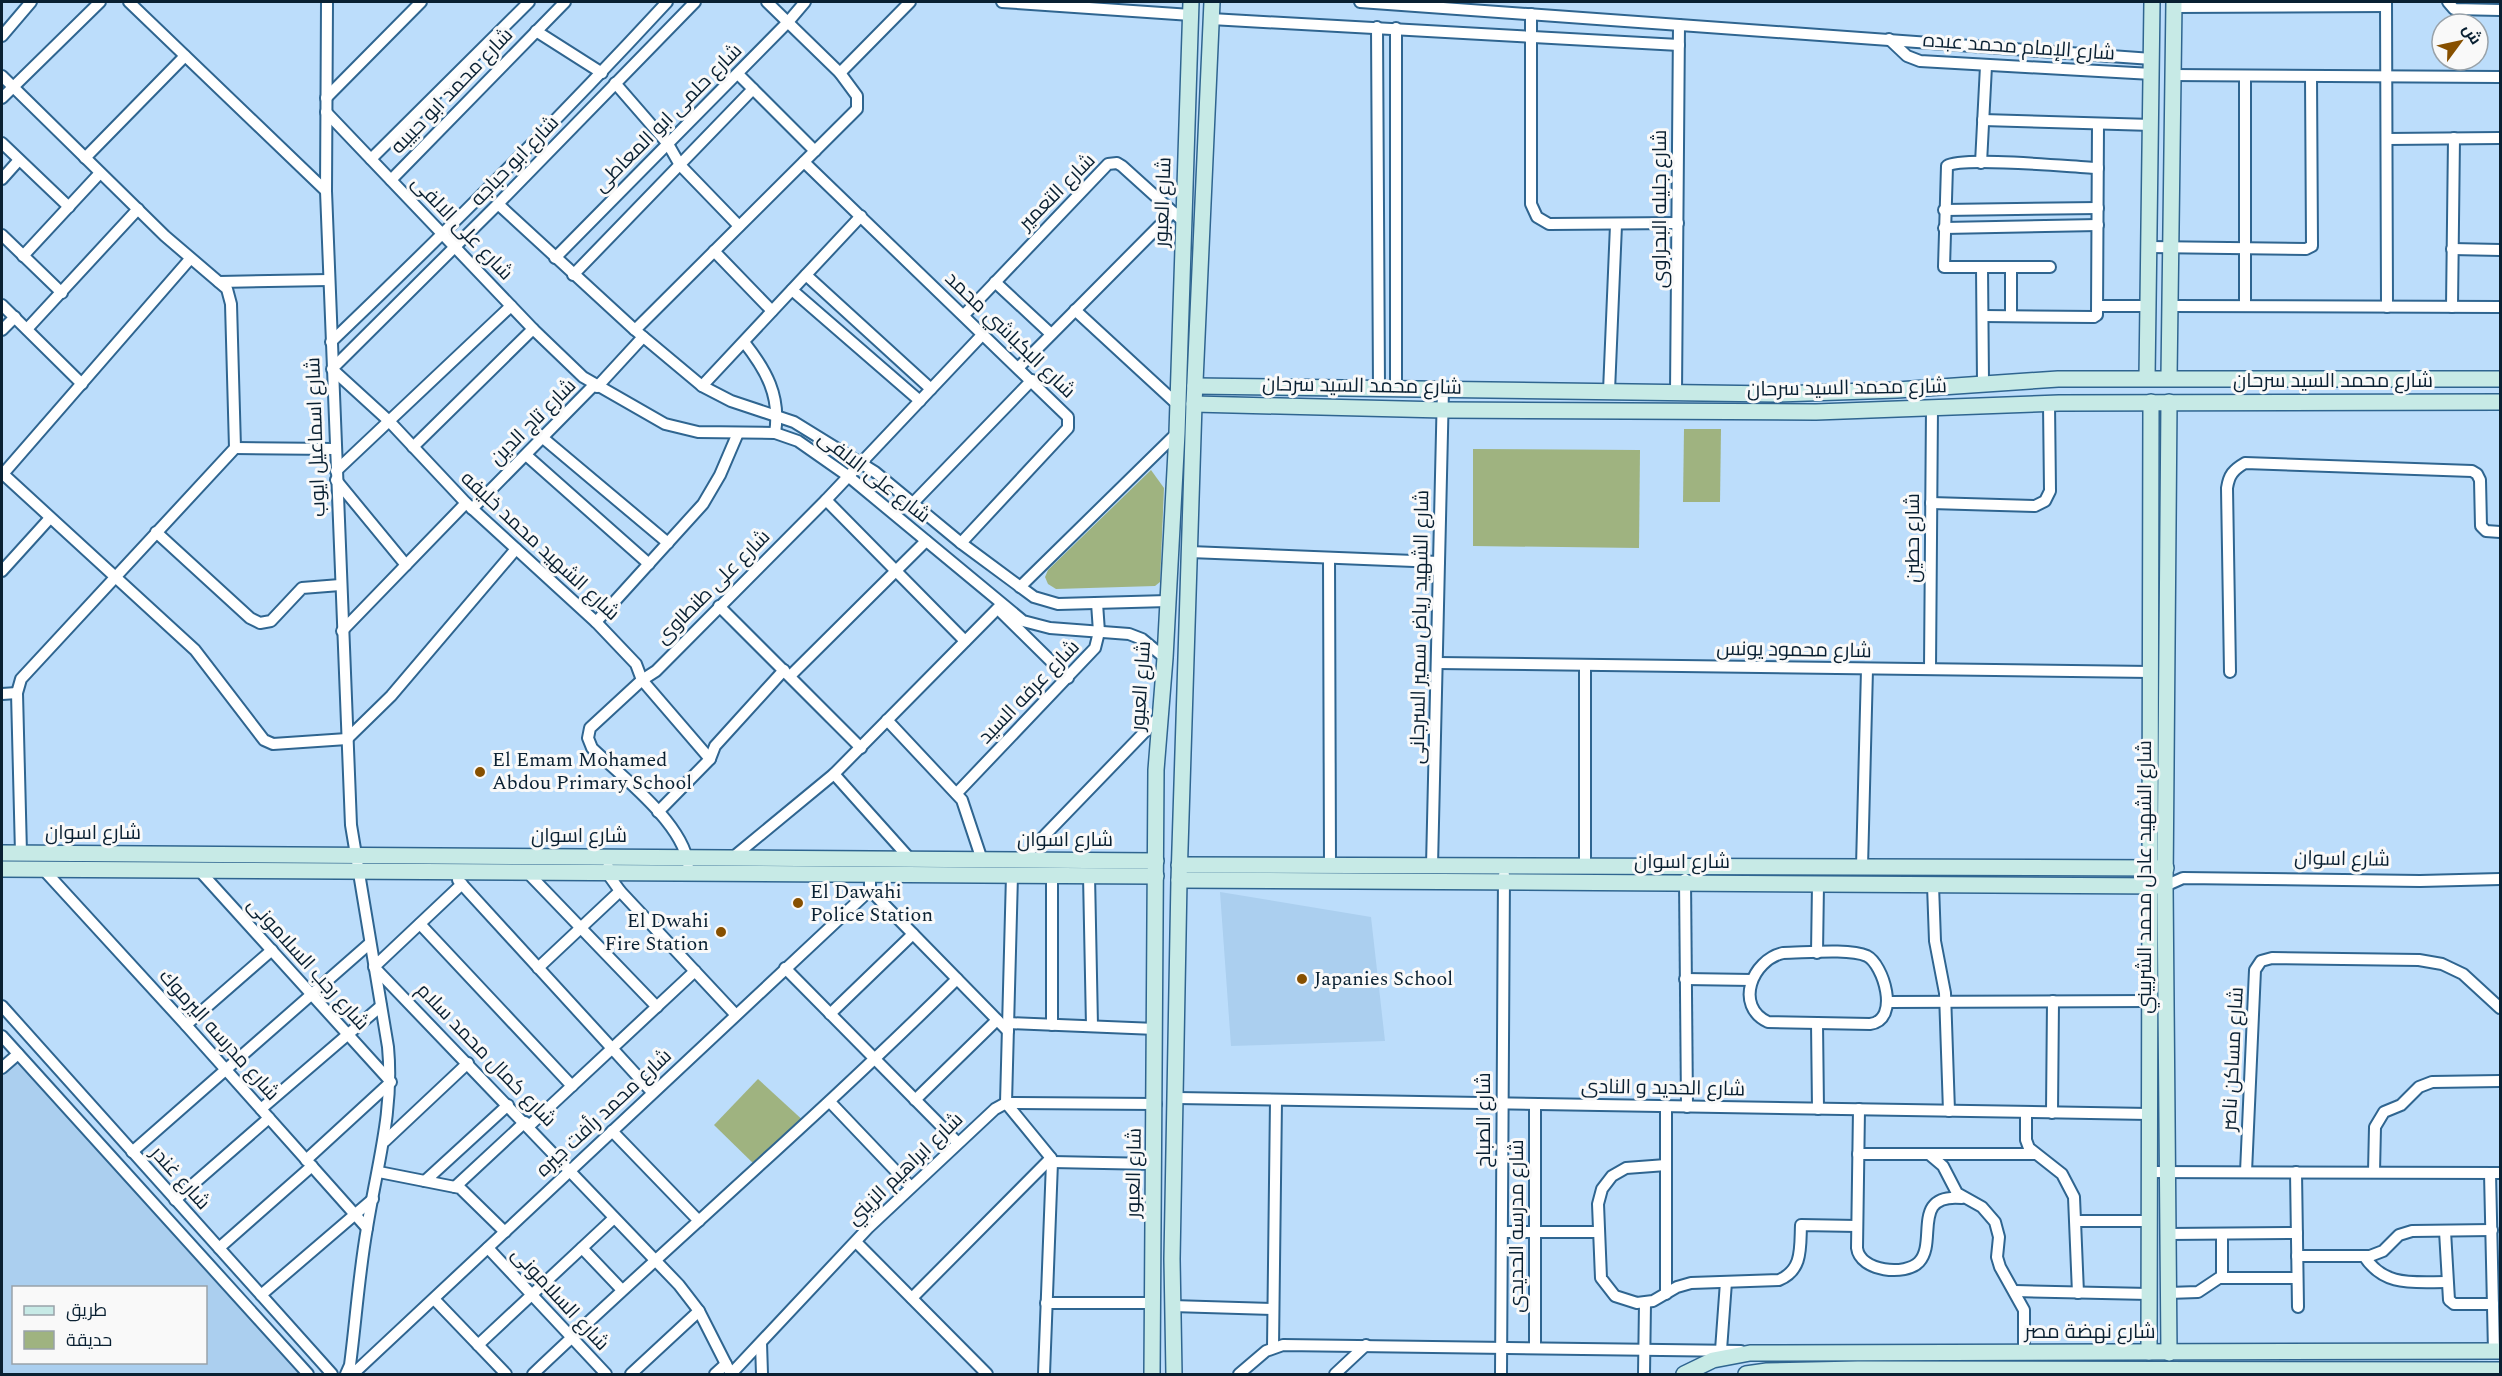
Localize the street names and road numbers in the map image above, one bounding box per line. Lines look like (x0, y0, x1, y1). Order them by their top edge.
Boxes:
street label: شارع محمد ابو حبيبه (384, 21, 520, 161)
street label: شارع الإمام محمد عبده (1922, 25, 2116, 69)
street label: شارع حلمى ابو المعاطى (587, 37, 749, 199)
street label: شارع ابو حباجه (464, 109, 566, 213)
street label: شارع جليله البحراوى (1645, 130, 1675, 288)
street label: شارع التعمير (1011, 147, 1102, 238)
street label: شارع العبور (1146, 156, 1180, 249)
street label: شارع على الالفى (404, 169, 520, 287)
street label: شارع البكباشي محمد (938, 265, 1082, 405)
street label: شارع اسماعيل ايوب (298, 357, 334, 517)
street label: شارع محمد السيد سرحان (2233, 366, 2433, 396)
street label: شارع محمد السيد سرحان (1262, 369, 1462, 403)
street label: شارع محمد السيد سرحان (1747, 371, 1947, 405)
street label: شارع تاج الدين (483, 372, 583, 472)
street label: شارع على الالفى (811, 423, 937, 531)
street label: شارع الشهيد محمد خليفه (454, 464, 626, 628)
street label: شارع الشهيد رياض سمير السرجانى (1403, 490, 1437, 764)
street label: شارع حطين (1898, 493, 1928, 583)
street label: شارع على طنطاوى (649, 523, 777, 651)
street label: شارع عرفه السيد (971, 633, 1087, 751)
street label: شارع محمود يونس (1716, 634, 1872, 666)
street label: شارع العبور (1123, 640, 1159, 733)
street label: شارع الشهيد عادل محمد الشربيني (2130, 740, 2160, 1014)
street label: شارع اسوان (45, 818, 141, 848)
street label: شارع اسوان (531, 821, 627, 851)
street label: شارع اسوان (1017, 825, 1113, 855)
street label: شارع اسوان (2294, 843, 2390, 875)
street label: شارع اسوان (1634, 847, 1730, 877)
street label: شارع رجب السلامونى (240, 891, 376, 1037)
street label: شارع مدرسه اليرموك (151, 962, 287, 1108)
street label: شارع كمال محمد سلام (409, 976, 563, 1134)
street label: شارع مساكن ناصر (2214, 986, 2252, 1133)
street label: شارع محمد رأفت جيره (529, 1042, 679, 1184)
street label: شارع الصباح (1469, 1072, 1499, 1168)
street label: شارع الحديد و النادى (1580, 1072, 1746, 1104)
street label: شارع ابراهيم الزيني (840, 1105, 970, 1233)
street label: شارع العبور (1118, 1128, 1150, 1219)
street label: شارع غندر (142, 1138, 217, 1217)
street label: شارع مدرسه الحديدى (1502, 1139, 1532, 1313)
street label: شارع السلامونى (504, 1240, 616, 1358)
street label: شارع نهضة مصر (2023, 1317, 2156, 1347)

